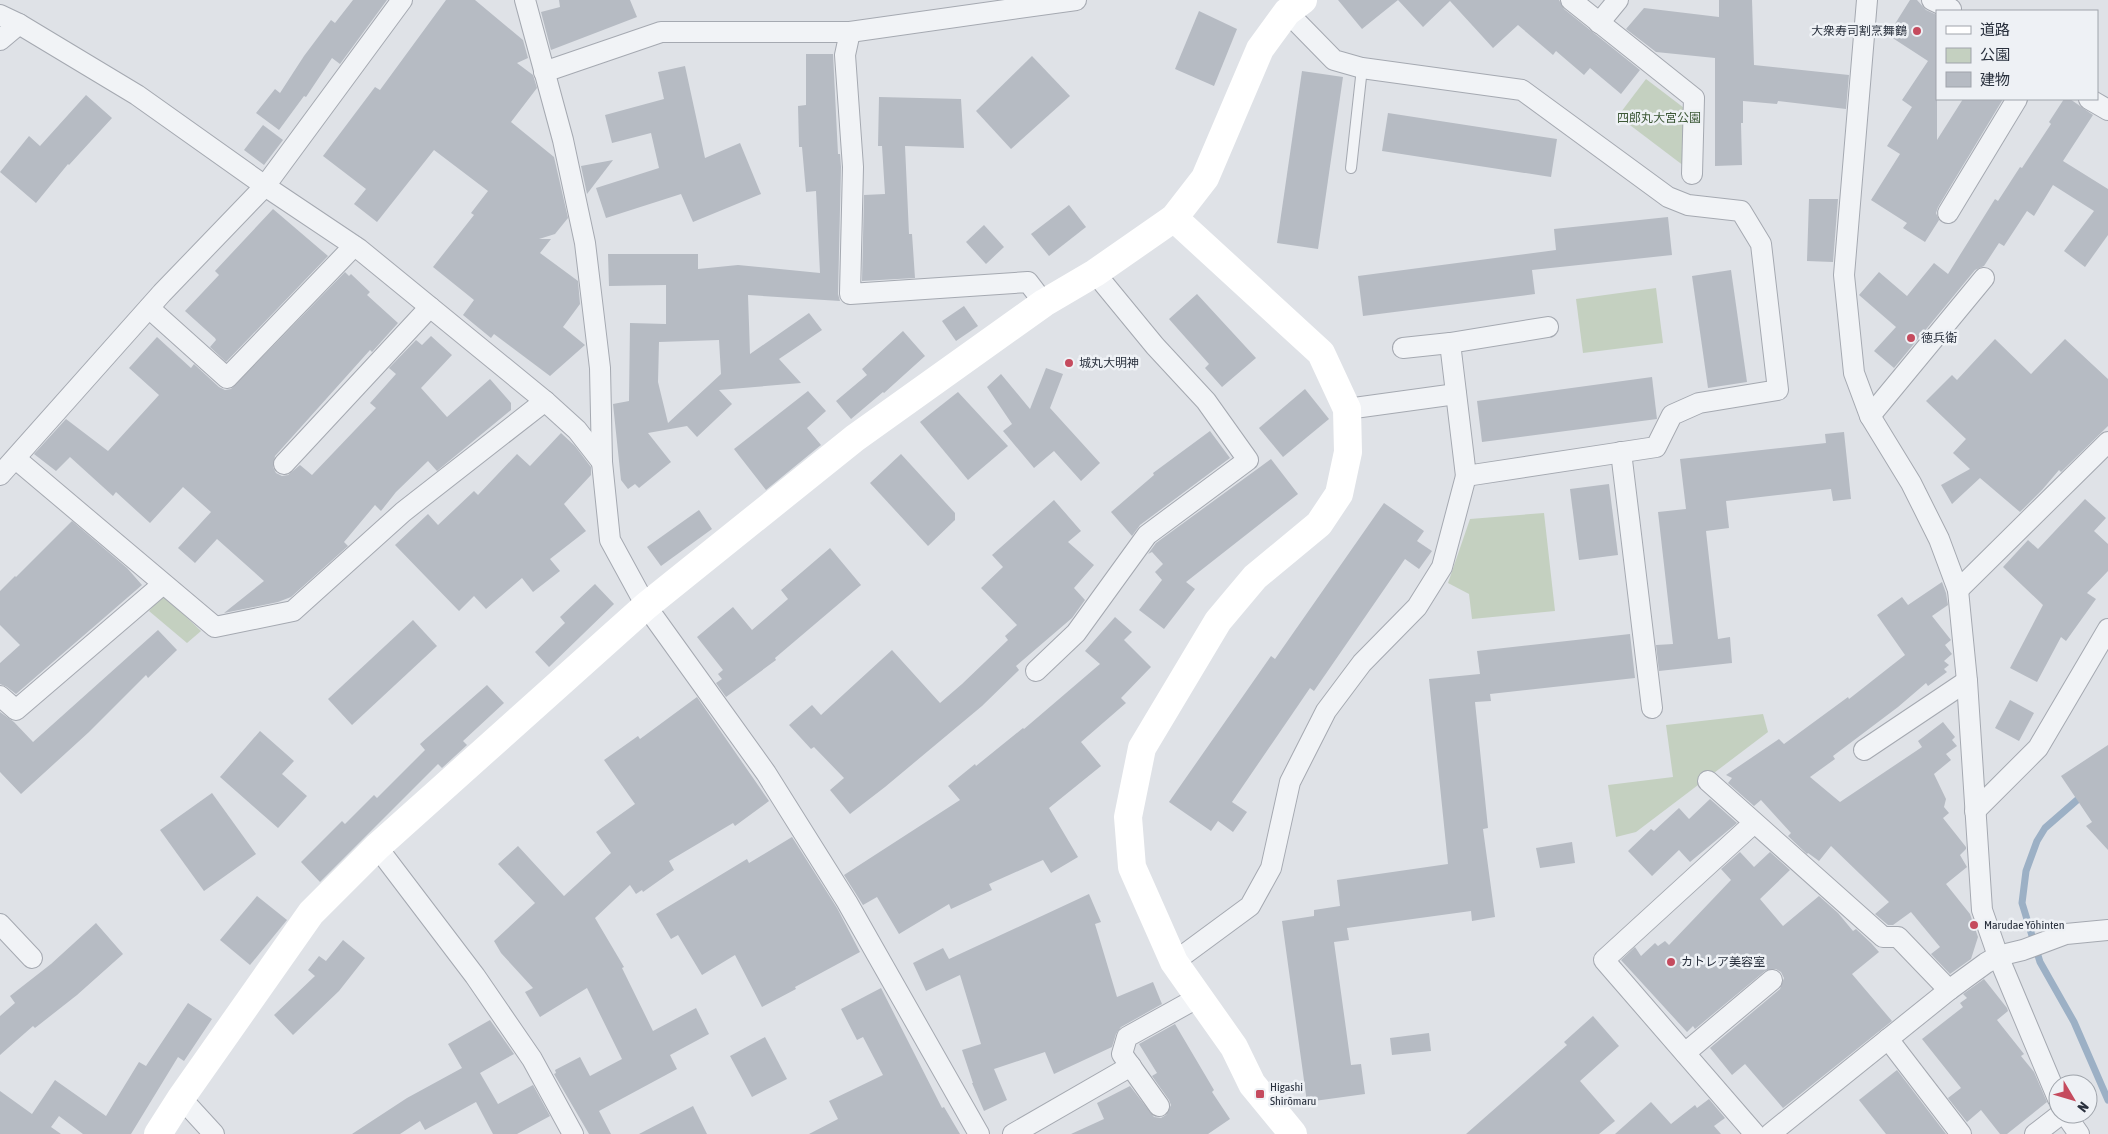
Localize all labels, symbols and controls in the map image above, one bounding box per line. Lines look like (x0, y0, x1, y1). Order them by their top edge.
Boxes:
legend (1936, 10, 2098, 100)
text: 道路 (1980, 21, 2010, 38)
place label: 大衆寿司割烹舞鶴 (1811, 24, 1907, 38)
marker: 大衆寿司割烹舞鶴 (1911, 25, 1923, 37)
text: 公園 (1980, 46, 2010, 63)
text: 建物 (1980, 71, 2010, 88)
park label: 四郎丸大宮公園 (1617, 111, 1701, 125)
place label: 徳兵衛 (1921, 331, 1957, 345)
marker: 徳兵衛 (1905, 332, 1917, 344)
place label: 城丸大明神 (1079, 356, 1139, 370)
marker: 城丸大明神 (1063, 357, 1075, 369)
place label: Marudae Yōhinten (1984, 918, 2065, 932)
marker: Marudae Yōhinten (1968, 919, 1980, 931)
place label: カトレア美容室 (1681, 955, 1765, 969)
marker: カトレア美容室 (1665, 956, 1677, 968)
north arrow (2048, 1074, 2098, 1124)
place label: Higashi Shirōmaru (1270, 1080, 1317, 1108)
marker: Higashi Shirōmaru (1254, 1088, 1266, 1100)
text: N (2074, 1099, 2092, 1115)

